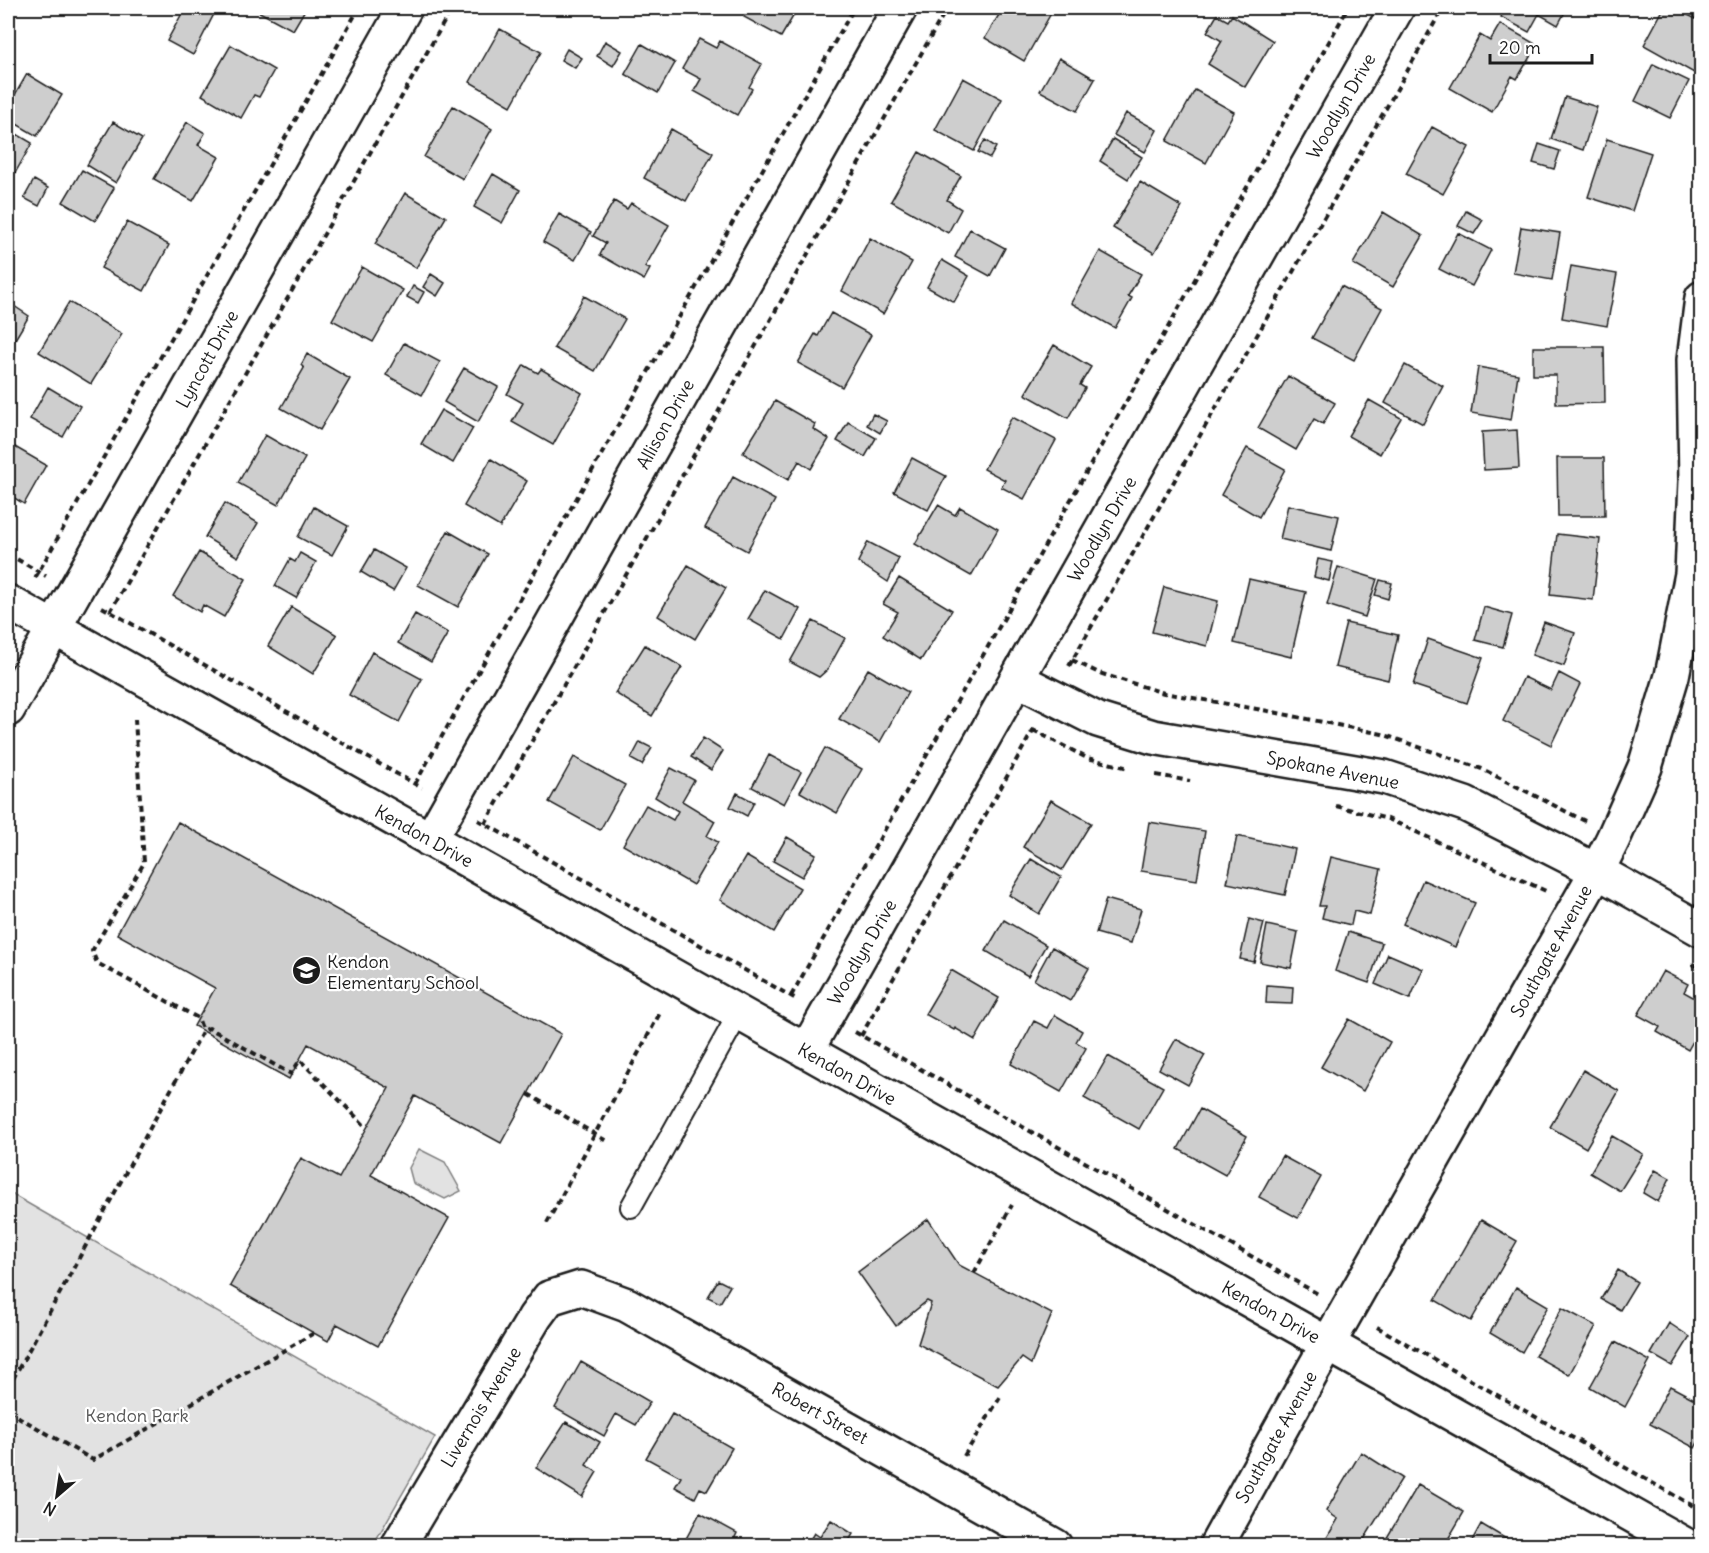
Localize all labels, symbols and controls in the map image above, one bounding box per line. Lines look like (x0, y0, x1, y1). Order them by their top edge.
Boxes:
scale bar (1490, 27, 1592, 65)
text: 20 m (1499, 36, 1541, 59)
street label: Woodlyn Drive (1302, 49, 1380, 163)
street label: Lyncott Drive (171, 306, 243, 412)
street label: Allison Drive (631, 375, 699, 473)
street label: Woodlyn Drive (1063, 472, 1141, 586)
street label: Spokane Avenue (1265, 746, 1401, 794)
street label: Kendon Drive (371, 800, 477, 872)
street label: Southgate Avenue (1505, 881, 1597, 1021)
street label: Woodlyn Drive (823, 895, 901, 1009)
place label: Kendon Elementary School (327, 950, 479, 994)
school or university icon: Kendon Elementary School (290, 955, 322, 987)
street label: Kendon Drive (794, 1038, 900, 1110)
street label: Kendon Drive (1218, 1276, 1324, 1348)
street label: Livernois Avenue (436, 1342, 526, 1472)
street label: Southgate Avenue (1230, 1367, 1322, 1507)
street label: Robert Street (768, 1377, 872, 1449)
park label: Kendon Park (85, 1404, 189, 1427)
north arrow (27, 1466, 87, 1526)
text: N (40, 1498, 59, 1521)

